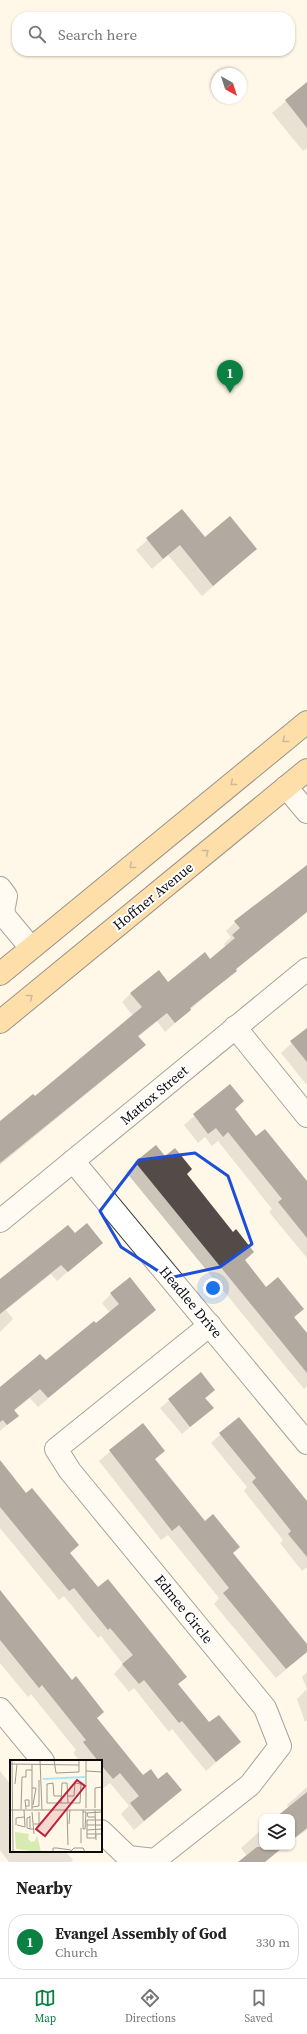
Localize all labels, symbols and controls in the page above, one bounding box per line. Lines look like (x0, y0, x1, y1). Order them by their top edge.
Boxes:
search box (12, 12, 295, 56)
icon: search (26, 23, 48, 45)
text: Search here (58, 24, 137, 45)
north arrow (211, 68, 247, 104)
pin: 1 (217, 360, 243, 393)
one-way arrow (282, 736, 290, 743)
one-way arrow (230, 779, 237, 786)
one-way arrow (202, 850, 209, 857)
street label: Hoffner Avenue (108, 857, 198, 935)
one-way arrow (130, 861, 137, 868)
one-way arrow (26, 995, 33, 1002)
street label: Mattox Street (116, 1060, 193, 1129)
street label: Headlee Drive (155, 1262, 227, 1342)
your location (203, 1278, 223, 1298)
street label: Edmee Circle (150, 1570, 218, 1648)
inset map (10, 1760, 102, 1852)
map controls (259, 1814, 295, 1850)
button: layers (259, 1814, 295, 1850)
text: Nearby (16, 1876, 72, 1900)
text: Evangel Assembly of God (55, 1923, 227, 1944)
text: 1 (26, 1934, 34, 1951)
text: 330 m (256, 1934, 290, 1951)
text: Church (55, 1944, 98, 1961)
tab: Map (34, 1987, 56, 2026)
tab: Directions (125, 1987, 176, 2026)
tab: Saved (244, 1987, 273, 2026)

